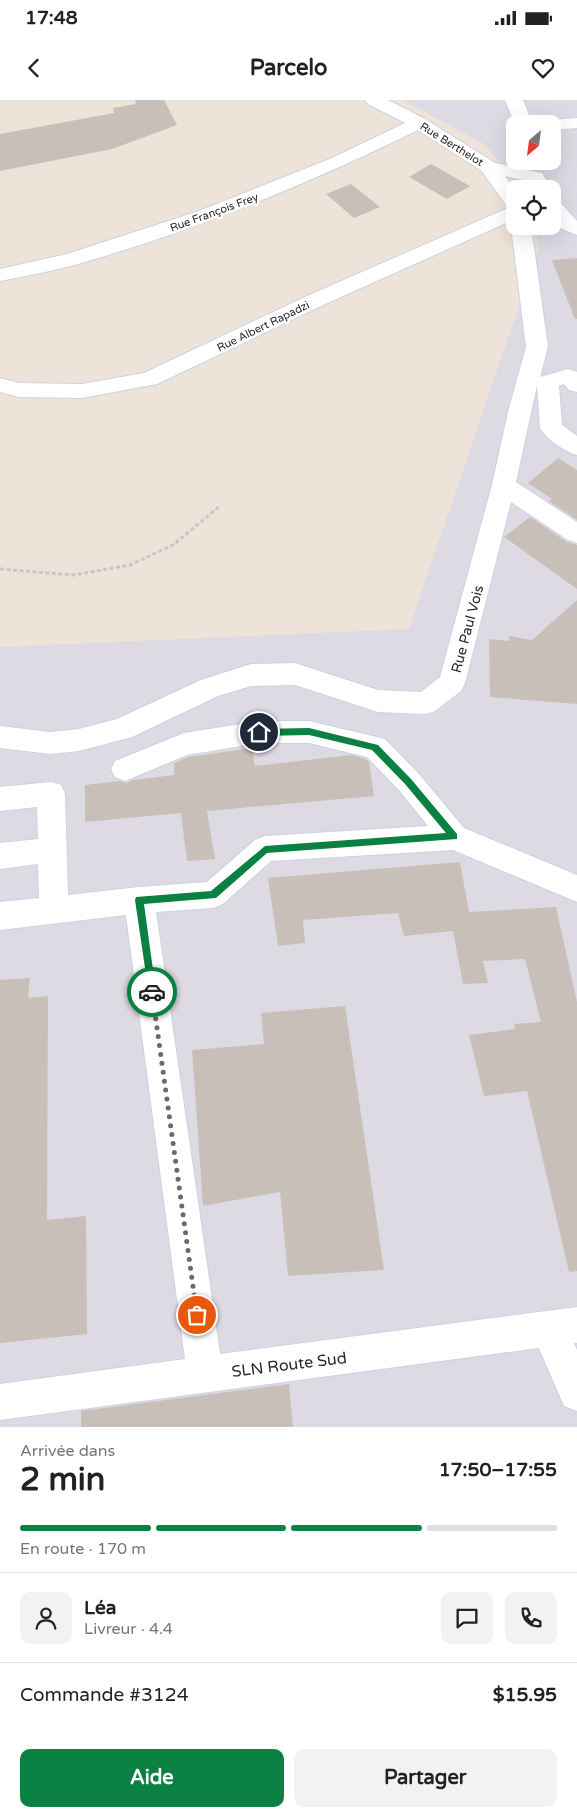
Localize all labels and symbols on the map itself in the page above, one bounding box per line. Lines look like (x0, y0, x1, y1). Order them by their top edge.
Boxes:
north arrow (506, 115, 561, 170)
street label: Rue Berthelot (418, 120, 486, 169)
street label: Rue François Frey (168, 190, 260, 234)
street label: Rue Albert Rapadzi (215, 298, 312, 354)
street label: Rue Paul Vois (448, 583, 487, 675)
pin (238, 711, 280, 753)
courier (127, 967, 177, 1017)
pin (176, 1294, 218, 1336)
street label: SLN Route Sud (230, 1348, 348, 1382)

